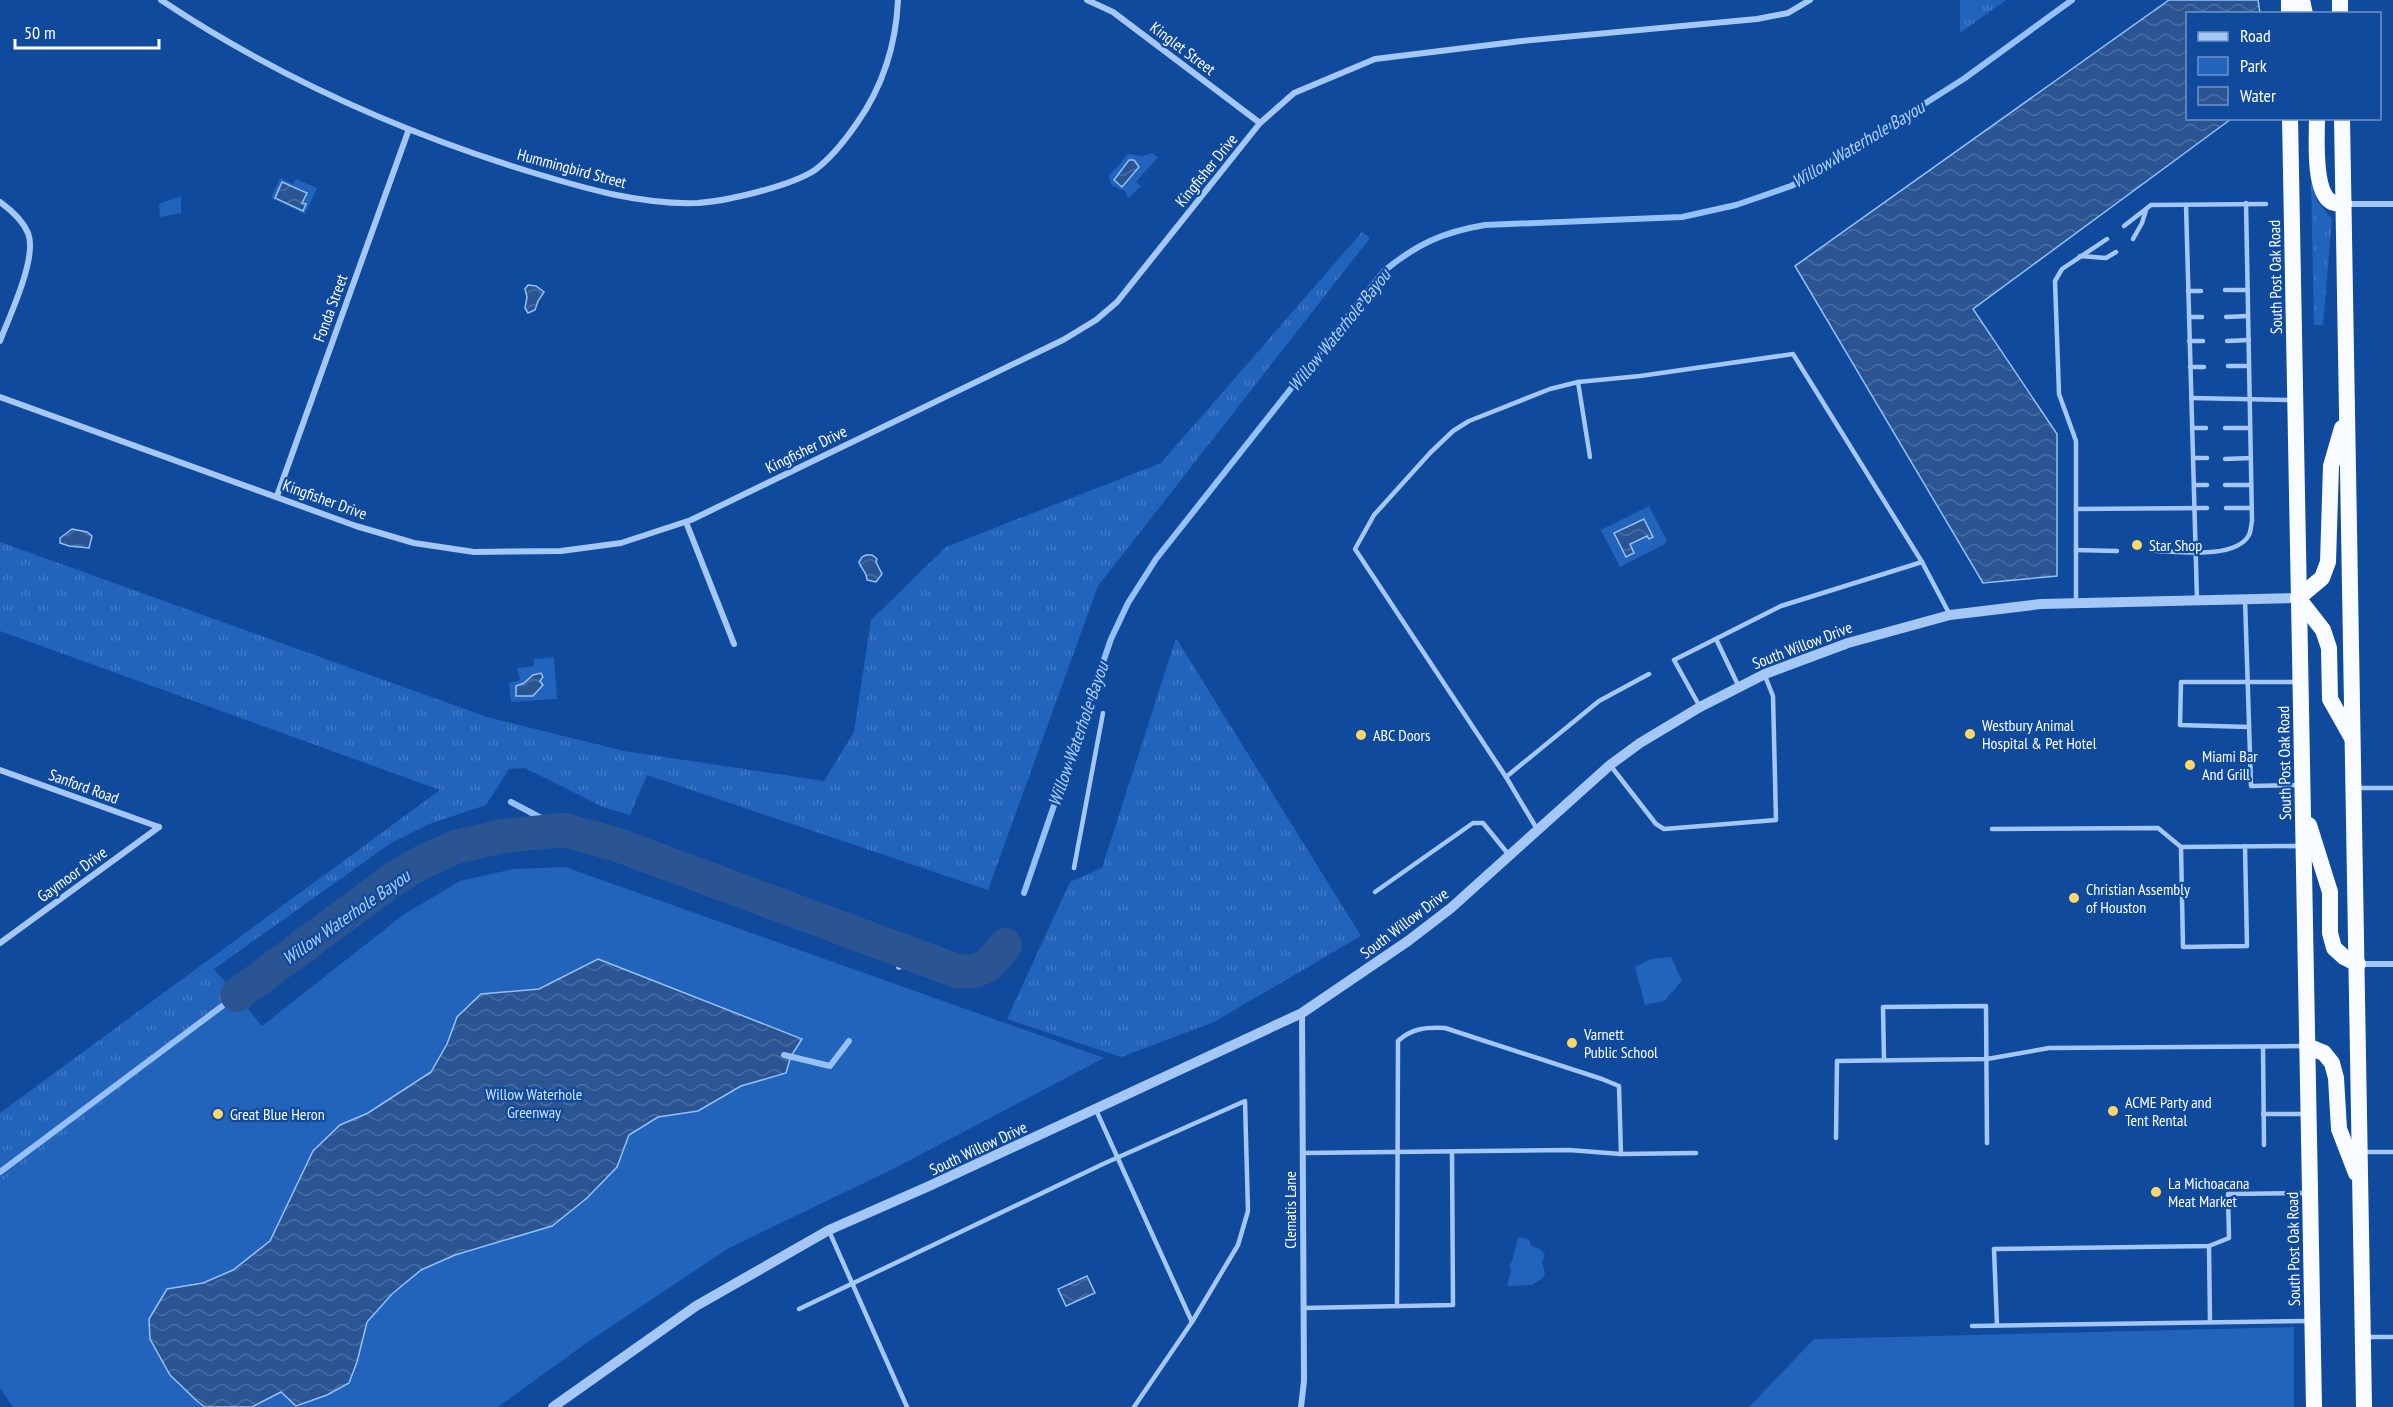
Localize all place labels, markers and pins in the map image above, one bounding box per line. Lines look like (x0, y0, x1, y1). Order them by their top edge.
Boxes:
place label: Star Shop (2149, 535, 2202, 555)
marker: Star Shop (2130, 538, 2144, 552)
place label: Westbury Animal Hospital & Pet Hotel (1982, 715, 2097, 753)
place label: ABC Doors (1373, 725, 1430, 745)
marker: Westbury Animal Hospital & Pet Hotel (1963, 727, 1977, 741)
marker: ABC Doors (1354, 728, 1368, 742)
place label: Miami Bar And Grill (2202, 746, 2258, 784)
marker: Miami Bar And Grill (2183, 758, 2197, 772)
place label: Christian Assembly of Houston (2086, 879, 2190, 917)
marker: Christian Assembly of Houston (2067, 891, 2081, 905)
place label: Varnett Public School (1583, 1024, 1658, 1062)
marker: Varnett Public School (1565, 1036, 1579, 1050)
place label: ACME Party and Tent Rental (2125, 1092, 2212, 1130)
place label: Great Blue Heron (230, 1104, 325, 1124)
marker: ACME Party and Tent Rental (2106, 1104, 2120, 1118)
marker: Great Blue Heron (211, 1107, 225, 1121)
place label: La Michoacana Meat Market (2168, 1173, 2249, 1211)
marker: La Michoacana Meat Market (2149, 1185, 2163, 1199)

